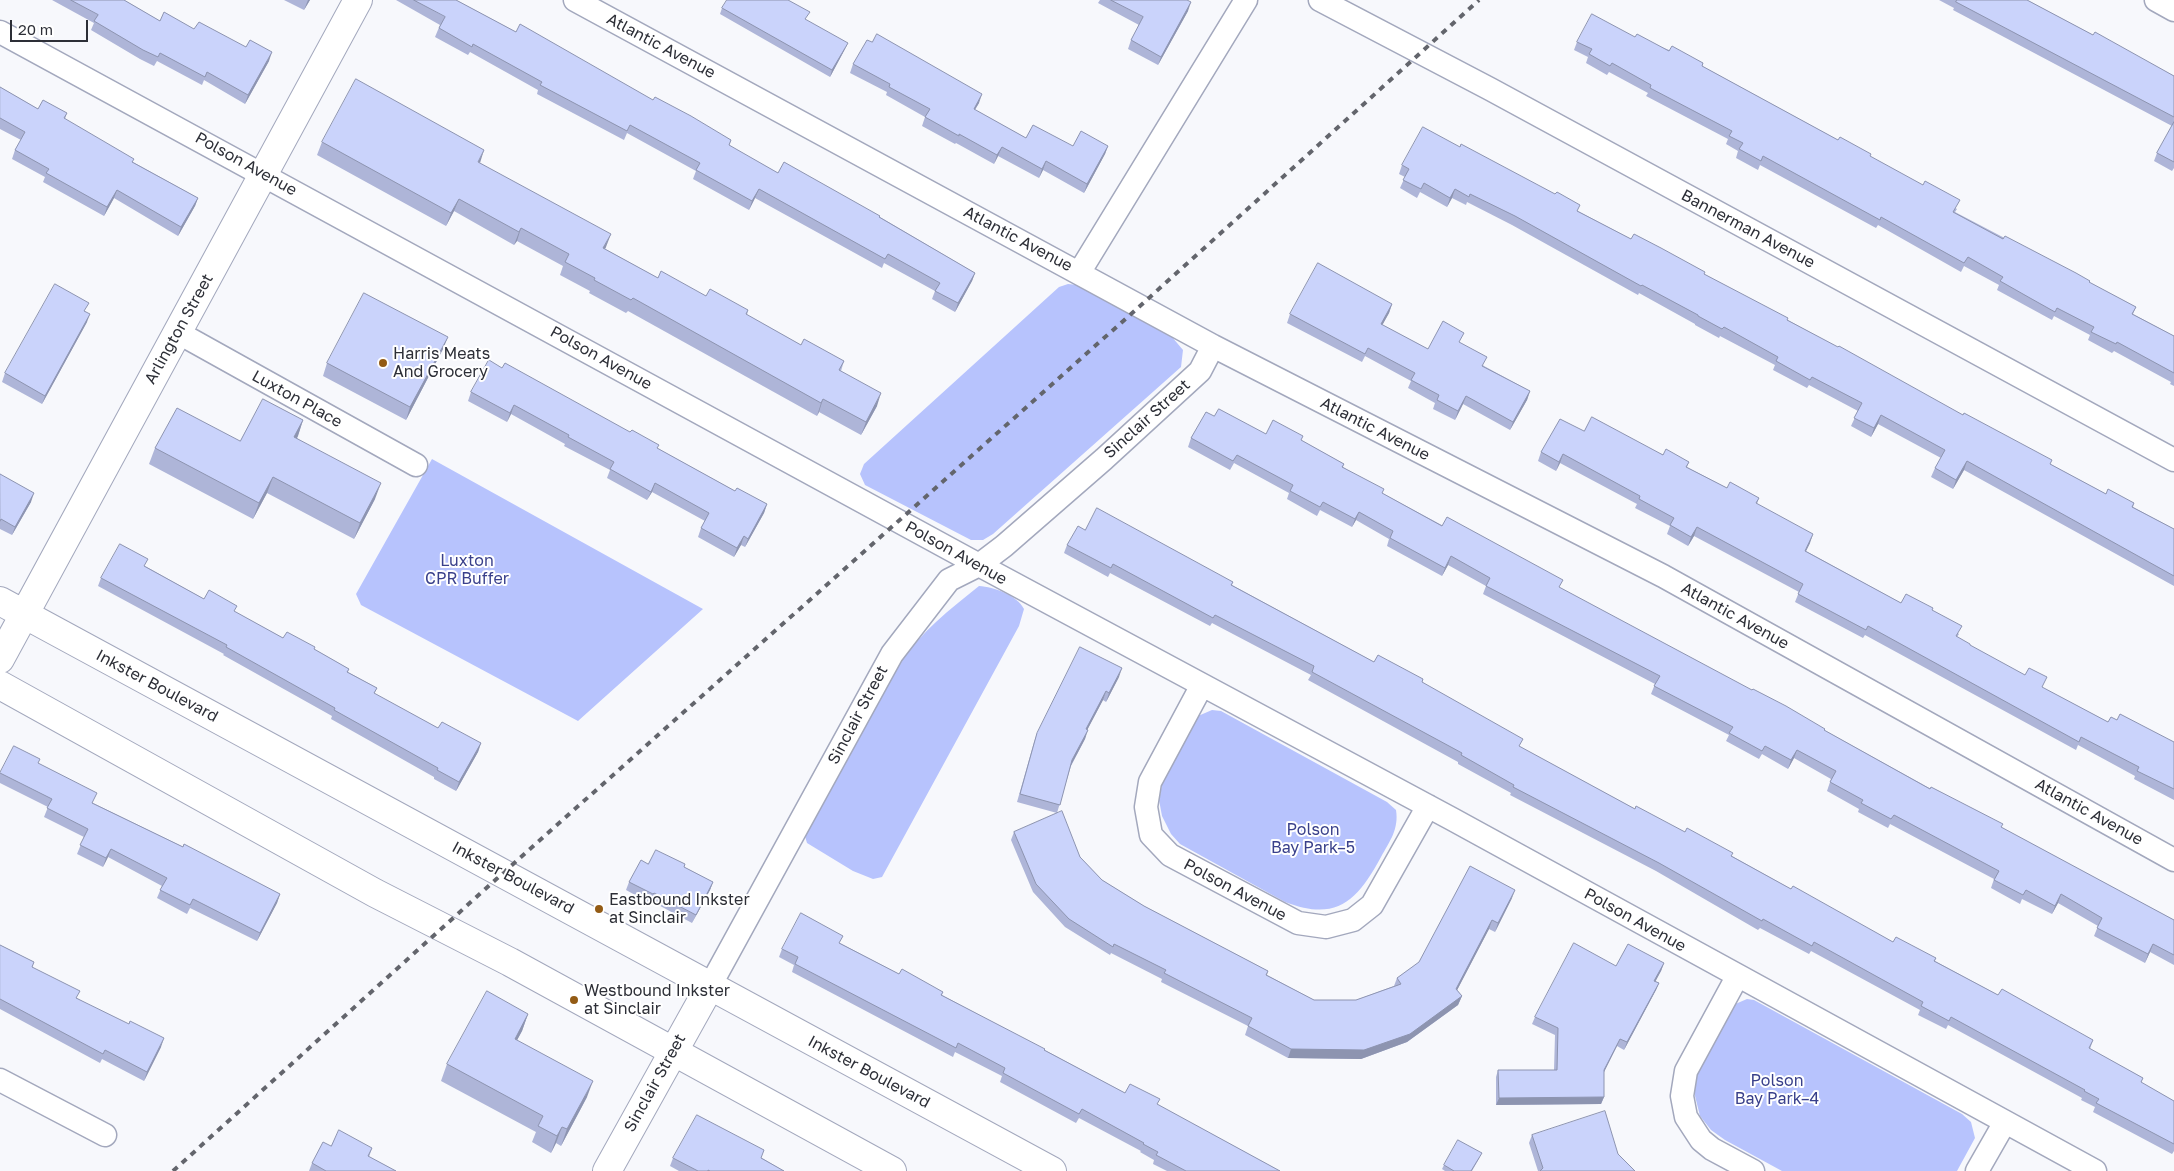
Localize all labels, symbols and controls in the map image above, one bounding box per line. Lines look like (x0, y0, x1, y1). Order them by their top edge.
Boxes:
street label: Atlantic Avenue (603, 9, 719, 83)
scale bar (12, 10, 90, 42)
text: 20 m (18, 20, 53, 38)
street label: Polson Avenue (192, 128, 300, 200)
street label: Bannerman Avenue (1678, 186, 1818, 272)
street label: Atlantic Avenue (960, 202, 1076, 276)
street label: Arlington Street (141, 270, 217, 388)
street label: Polson Avenue (547, 322, 655, 394)
place label: Harris Meats And Grocery (393, 344, 490, 382)
marker: Harris Meats And Grocery (377, 357, 389, 369)
street label: Luxton Place (249, 366, 345, 432)
street label: Sinclair Street (1100, 375, 1194, 463)
street label: Atlantic Avenue (1317, 393, 1433, 465)
street label: Polson Avenue (902, 517, 1010, 589)
park label: Luxton CPR Buffer (425, 551, 509, 589)
street label: Atlantic Avenue (1678, 578, 1792, 654)
street label: Inkster Boulevard (93, 646, 221, 726)
street label: Sinclair Street (824, 662, 892, 768)
street label: Atlantic Avenue (2032, 774, 2146, 850)
park label: Polson Bay Park–5 (1271, 820, 1355, 858)
street label: Inkster Boulevard (449, 838, 577, 918)
street label: Polson Avenue (1180, 855, 1290, 925)
street label: Polson Avenue (1581, 884, 1689, 956)
place label: Eastbound Inkster at Sinclair (609, 890, 750, 928)
marker: Eastbound Inkster at Sinclair (593, 903, 605, 915)
place label: Westbound Inkster at Sinclair (584, 981, 730, 1019)
marker: Westbound Inkster at Sinclair (568, 994, 580, 1006)
street label: Sinclair Street (620, 1031, 690, 1135)
street label: Inkster Boulevard (805, 1032, 933, 1112)
park label: Polson Bay Park–4 (1735, 1071, 1819, 1109)

